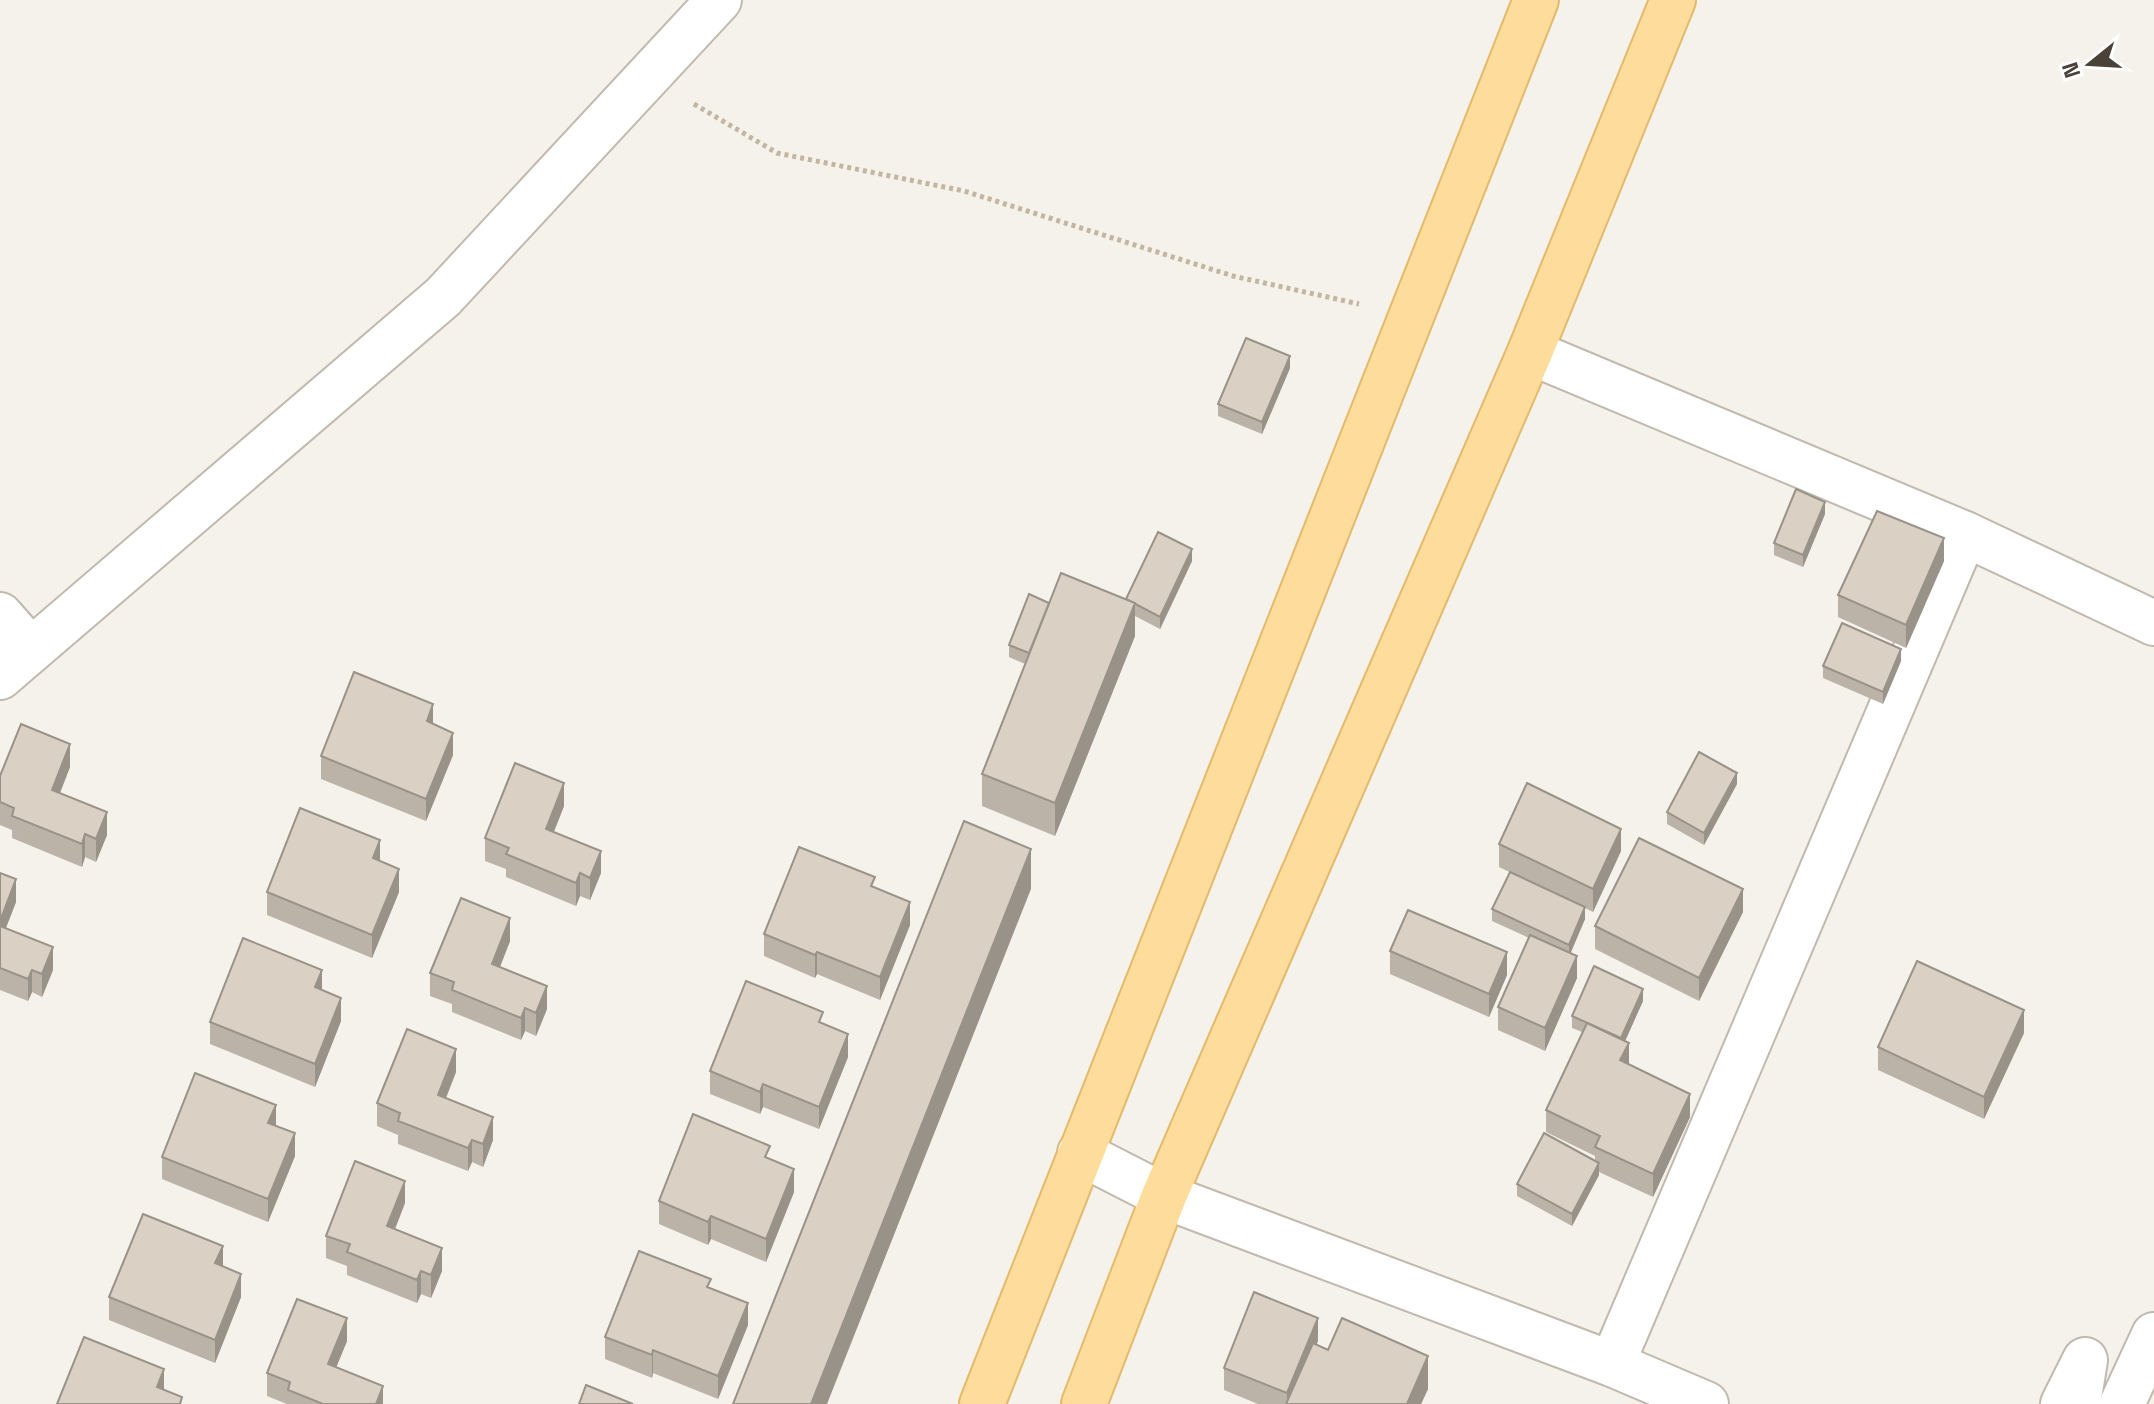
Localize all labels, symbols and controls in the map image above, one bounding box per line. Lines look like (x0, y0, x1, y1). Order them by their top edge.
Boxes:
north arrow (2050, 24, 2130, 104)
text: N (2055, 59, 2087, 82)

